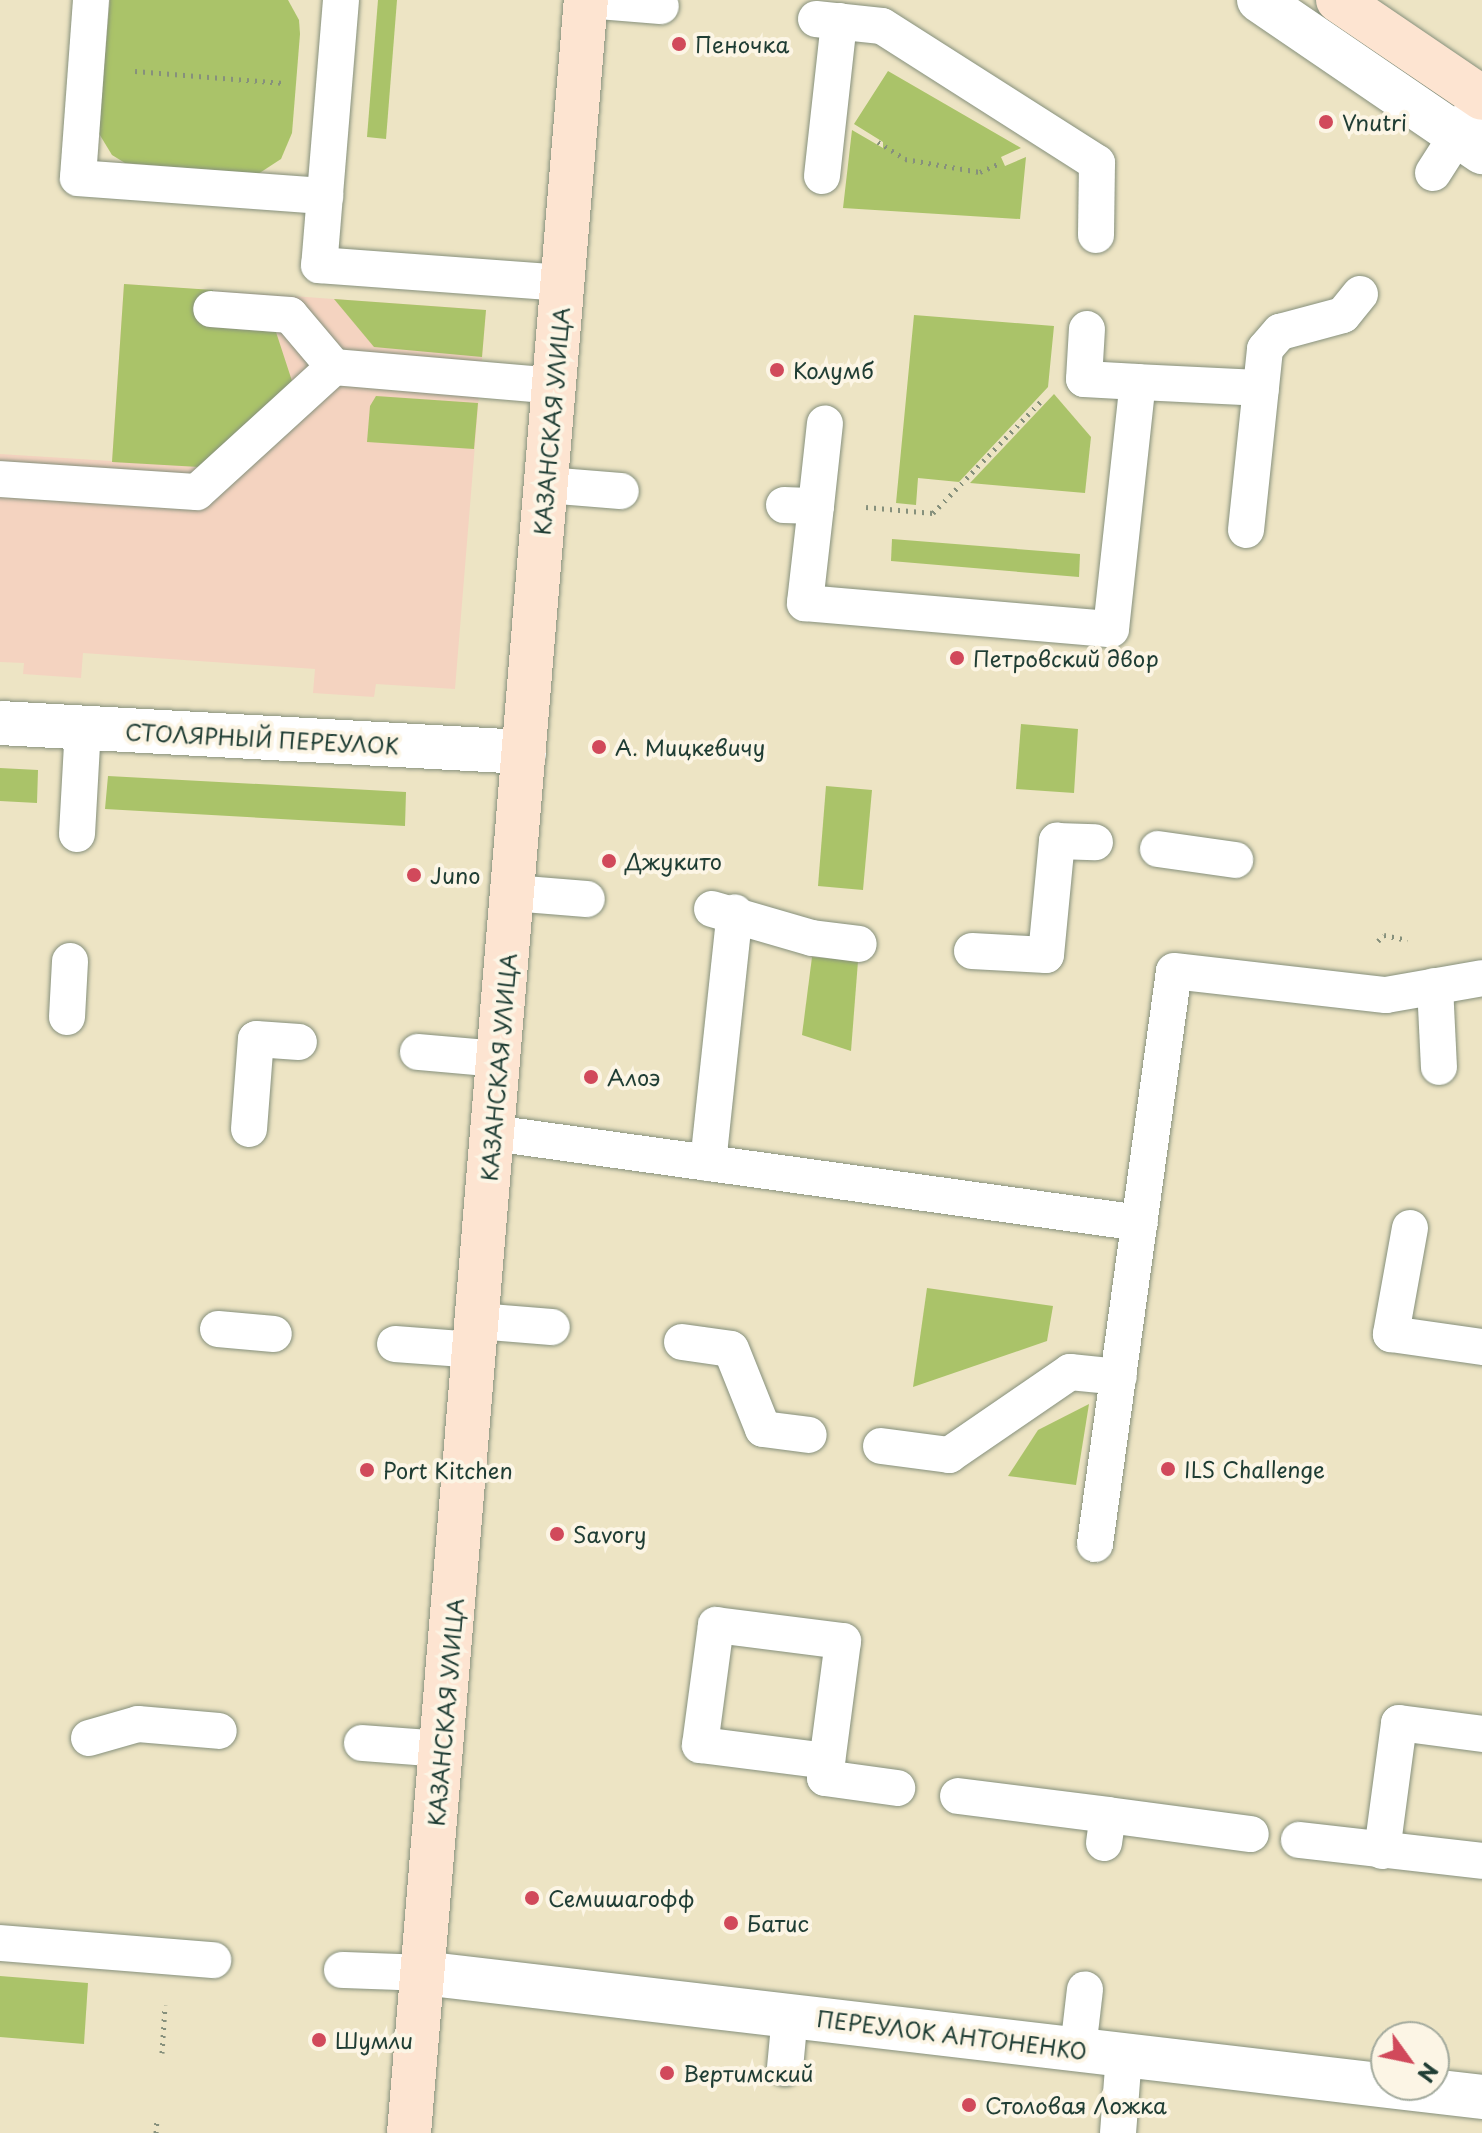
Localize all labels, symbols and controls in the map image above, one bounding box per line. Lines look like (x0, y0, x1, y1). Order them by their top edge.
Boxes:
place label: Пеночка (695, 31, 789, 57)
marker: Пеночка (670, 35, 688, 53)
place label: Vnutri (1342, 109, 1407, 135)
marker: Vnutri (1317, 113, 1335, 131)
street label: КАЗАНСКАЯ УЛИЦА (528, 306, 574, 536)
place label: Колумб (793, 357, 874, 383)
marker: Колумб (768, 361, 786, 379)
place label: Петровский двор (973, 645, 1160, 671)
marker: Петровский двор (948, 649, 966, 667)
street label: СТОЛЯРНЫЙ ПЕРЕУЛОК (124, 718, 400, 758)
place label: А. Мицкевичу (615, 734, 766, 760)
marker: А. Мицкевичу (590, 738, 608, 756)
place label: Джукито (625, 848, 722, 874)
marker: Джукито (600, 852, 618, 870)
place label: Juno (430, 862, 480, 888)
marker: Juno (405, 866, 423, 884)
street label: КАЗАНСКАЯ УЛИЦА (475, 952, 521, 1182)
place label: Алоэ (607, 1064, 661, 1090)
marker: Алоэ (582, 1068, 600, 1086)
place label: ILS Challenge (1184, 1456, 1327, 1482)
place label: Port Kitchen (383, 1457, 513, 1483)
marker: ILS Challenge (1159, 1460, 1177, 1478)
marker: Port Kitchen (358, 1461, 376, 1479)
place label: Savory (573, 1521, 646, 1547)
marker: Savory (548, 1525, 566, 1543)
street label: КАЗАНСКАЯ УЛИЦА (422, 1597, 468, 1827)
place label: Семишагофф (548, 1885, 694, 1911)
marker: Семишагофф (523, 1889, 541, 1907)
place label: Батис (747, 1910, 809, 1936)
marker: Батис (722, 1914, 740, 1932)
street label: ПЕРЕУЛОК АНТОНЕНКО (816, 2004, 1088, 2064)
north arrow (1370, 2021, 1450, 2101)
place label: Шумли (335, 2027, 413, 2053)
marker: Шумли (310, 2031, 328, 2049)
text: N (1410, 2057, 1447, 2090)
place label: Вертимский (683, 2060, 814, 2086)
marker: Вертимский (658, 2064, 676, 2082)
place label: Столовая Ложка (985, 2092, 1166, 2118)
marker: Столовая Ложка (960, 2096, 978, 2114)

